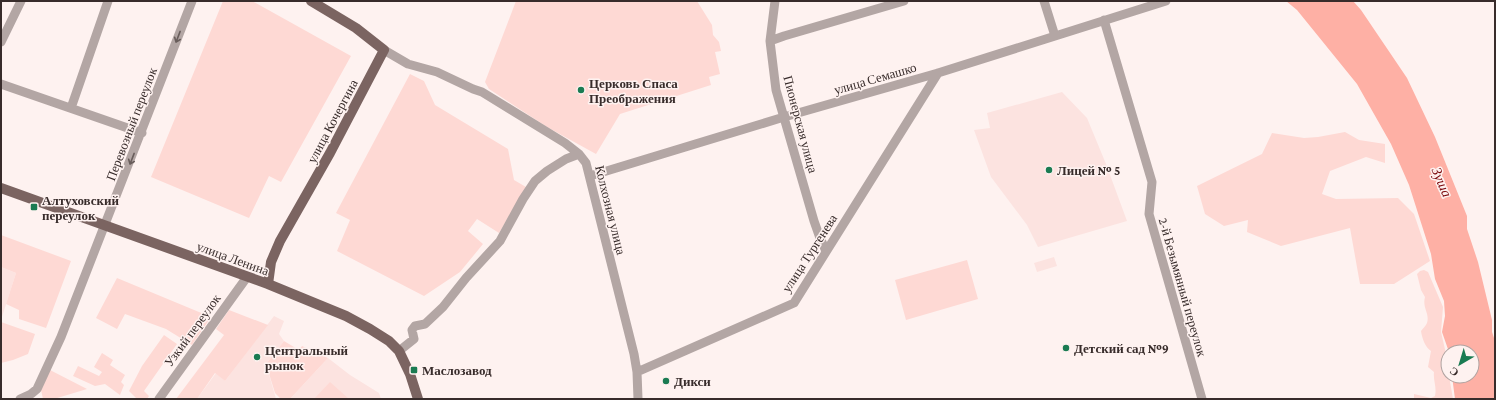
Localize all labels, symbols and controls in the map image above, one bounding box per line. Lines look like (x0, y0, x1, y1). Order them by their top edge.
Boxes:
one-way arrow (174, 31, 182, 43)
street label: улица Семашко (832, 60, 918, 97)
street label: Перевозный переулок (103, 65, 160, 183)
street label: Пионерская улица (780, 74, 821, 175)
place label: Церковь Спаса Преображения (589, 76, 678, 106)
street label: улица Кочергина (304, 77, 361, 166)
marker: Церковь Спаса Преображения (576, 85, 586, 95)
one-way arrow (127, 152, 135, 164)
place label: Лицей № 5 (1057, 163, 1120, 178)
street label: Колхозная улица (592, 164, 629, 257)
marker: Лицей № 5 (1044, 165, 1054, 175)
water label: Зуша (1429, 165, 1455, 199)
place label: Алтуховский переулок (42, 193, 120, 223)
marker: Алтуховский переулок (29, 202, 39, 212)
street label: улица Тургенева (779, 211, 840, 295)
street label: 2-й Безымянный переулок (1155, 216, 1210, 359)
street label: улица Ленина (195, 238, 271, 279)
street label: Узкий переулок (161, 291, 224, 369)
place label: Детский сад №9 (1074, 341, 1169, 356)
place label: Центральный рынок (265, 343, 349, 373)
marker: Детский сад №9 (1061, 343, 1071, 353)
north arrow (1440, 344, 1480, 384)
marker: Центральный рынок (252, 352, 262, 362)
place label: Маслозавод (422, 363, 492, 378)
marker: Маслозавод (409, 365, 419, 375)
text: С (1447, 365, 1461, 379)
place label: Дикси (674, 374, 711, 389)
marker: Дикси (661, 376, 671, 386)

